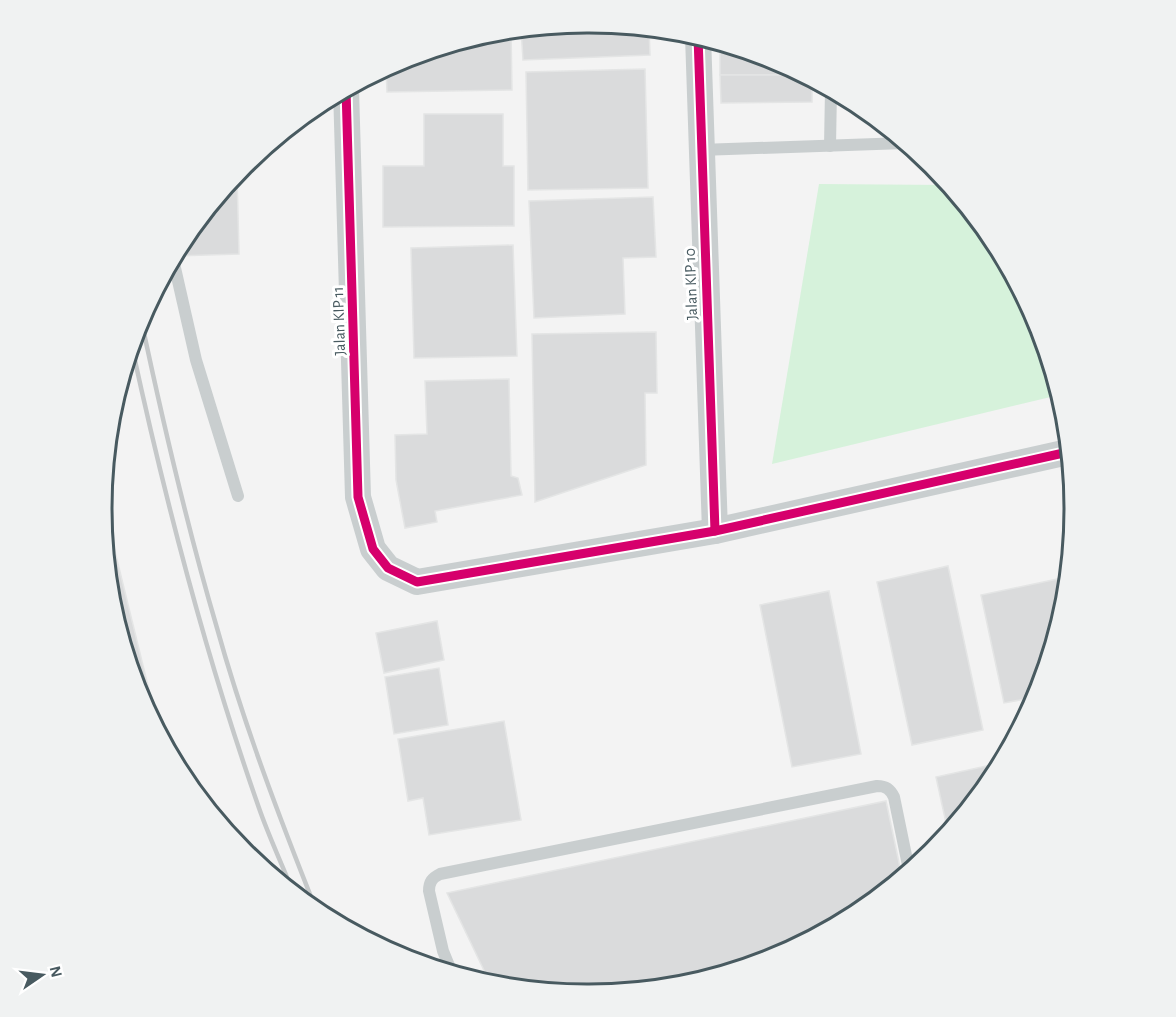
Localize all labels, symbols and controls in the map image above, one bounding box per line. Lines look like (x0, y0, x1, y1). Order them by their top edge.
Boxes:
street label: Jalan KIP 10 (682, 248, 700, 320)
street label: Jalan KIP 11 (330, 286, 348, 356)
north arrow (12, 945, 72, 1005)
text: N (46, 964, 65, 979)

